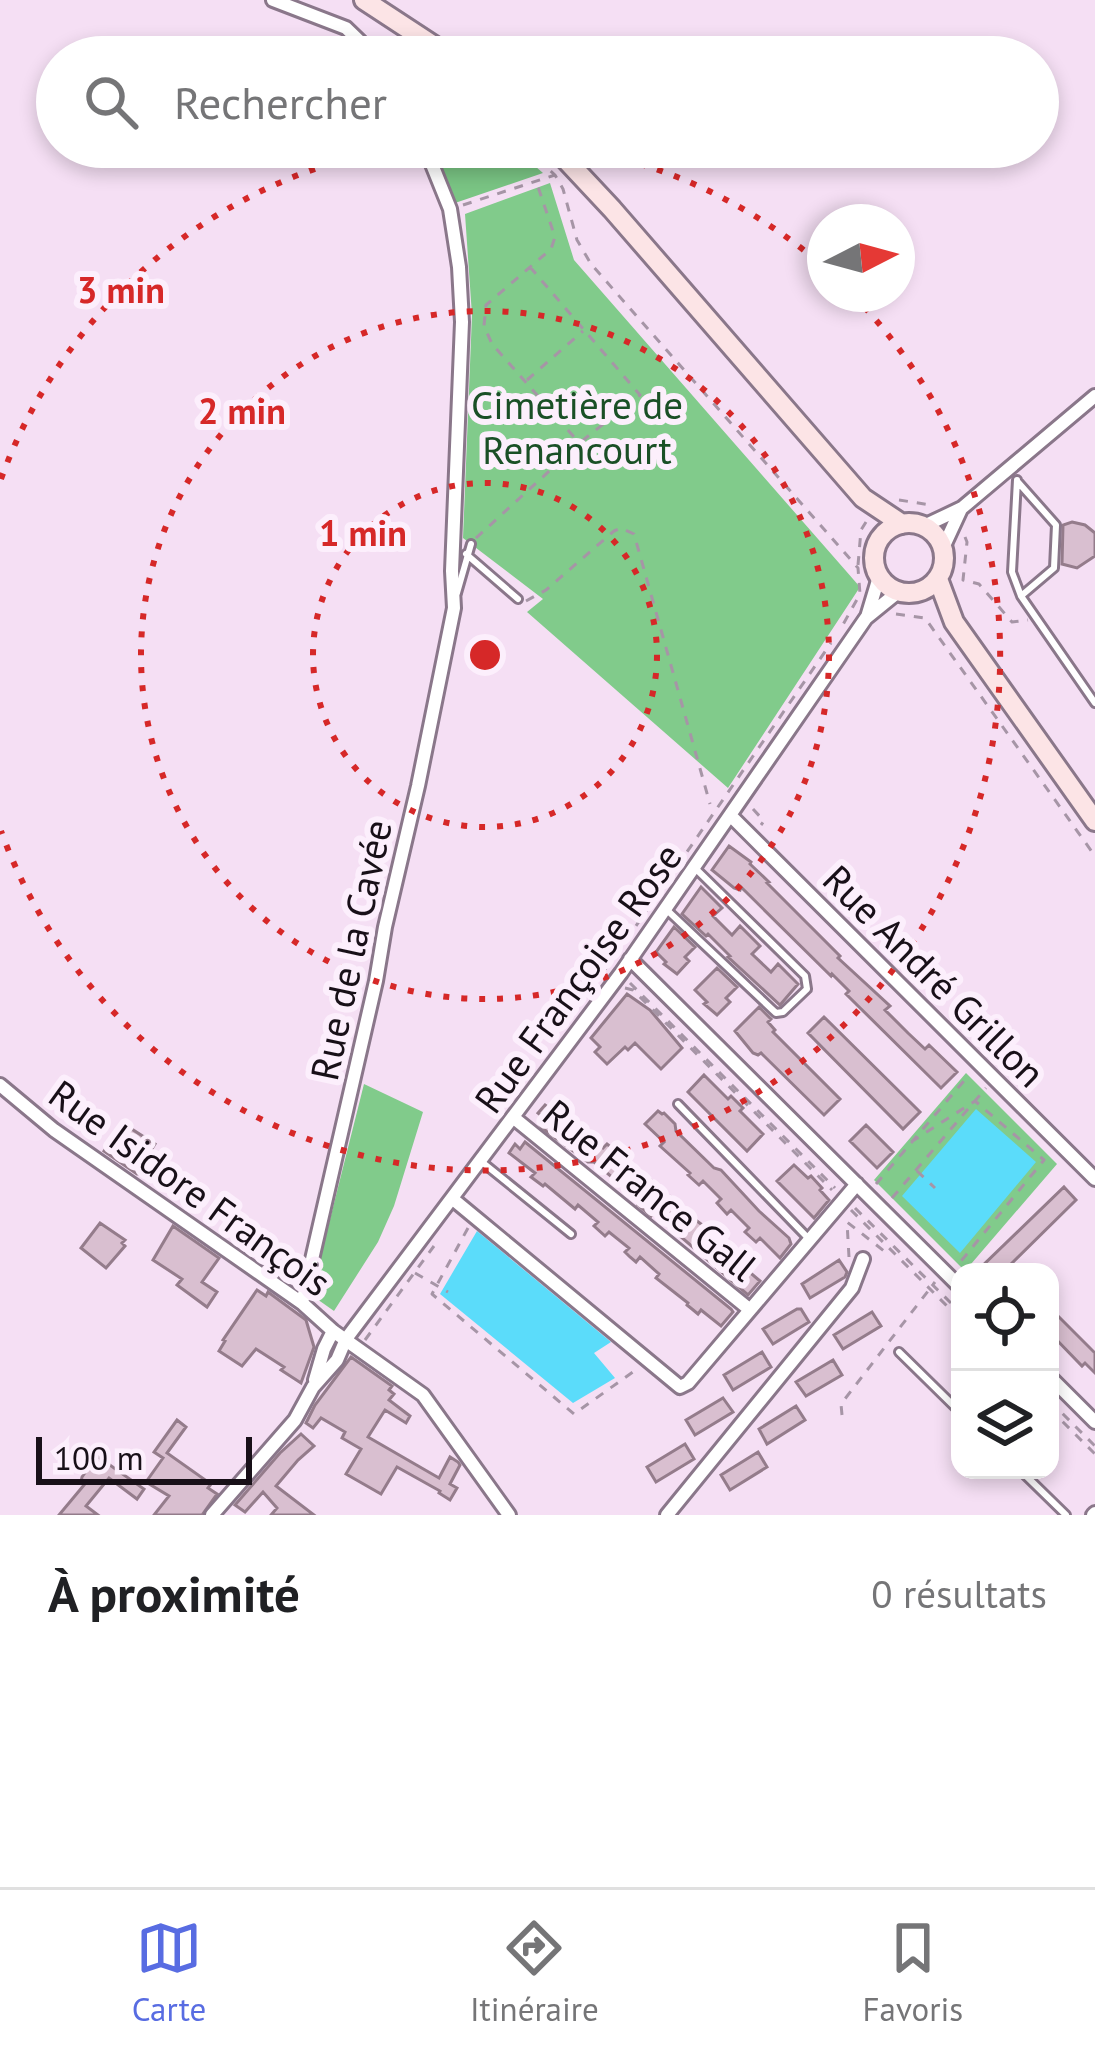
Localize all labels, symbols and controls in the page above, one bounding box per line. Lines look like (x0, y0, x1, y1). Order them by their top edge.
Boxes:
search box (36, 36, 1059, 168)
icon: search (78, 69, 144, 135)
text: Rechercher (174, 73, 387, 131)
north arrow (807, 204, 915, 312)
text: 3 min (77, 266, 165, 313)
park label: Cimetière de Renancourt (471, 379, 683, 475)
text: 2 min (198, 387, 286, 434)
text: 1 min (319, 509, 407, 556)
centre of rings (464, 634, 506, 676)
street label: Rue de la Cavée (298, 815, 403, 1085)
street label: Rue Françoise Rose (463, 833, 693, 1123)
street label: Rue André Grillon (812, 854, 1056, 1098)
street label: Rue Isidore François (39, 1068, 341, 1307)
street label: Rue France Gall (533, 1088, 768, 1292)
map controls (951, 1263, 1059, 1479)
button: locate (951, 1263, 1059, 1371)
button: layers (951, 1371, 1059, 1479)
scale bar (36, 1431, 252, 1484)
text: 100 m (54, 1436, 144, 1479)
text: À proximité (48, 1560, 300, 1626)
text: 0 résultats (871, 1568, 1047, 1619)
tab: Carte (132, 1915, 206, 2030)
tab: Itinéraire (470, 1915, 599, 2030)
tab: Favoris (863, 1915, 963, 2030)

